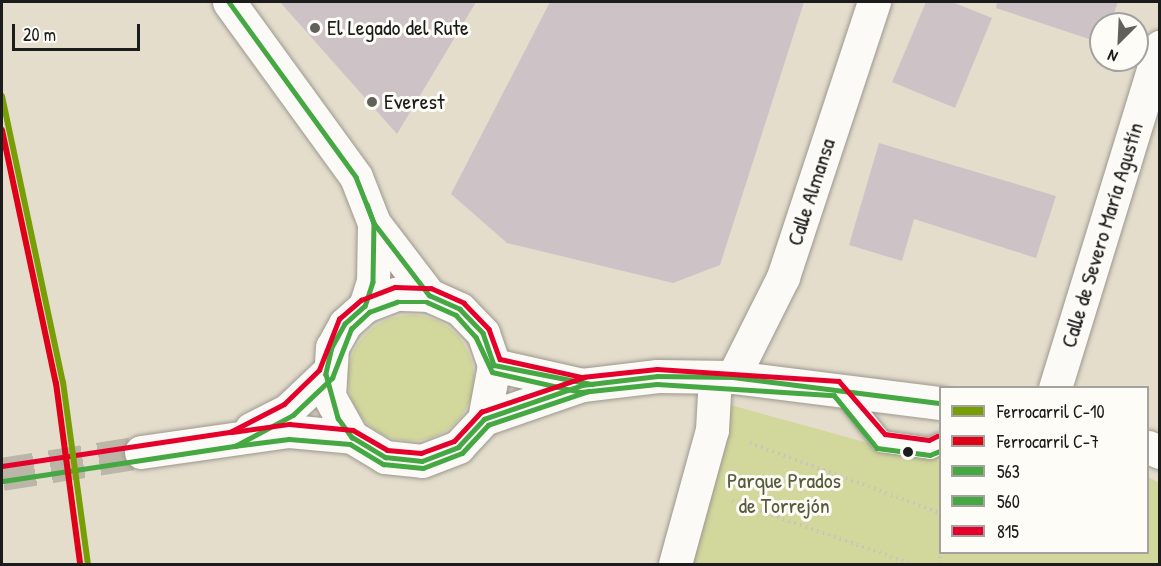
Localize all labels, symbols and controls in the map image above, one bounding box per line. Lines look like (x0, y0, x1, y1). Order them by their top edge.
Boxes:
scale bar (15, 12, 142, 50)
north arrow (1089, 12, 1149, 72)
place label: El Legado del Rute (327, 15, 469, 41)
marker: El Legado del Rute (308, 21, 322, 35)
text: 20 m (23, 22, 56, 47)
text: N (1104, 45, 1121, 68)
place label: Everest (384, 89, 445, 115)
marker: Everest (365, 95, 379, 109)
street label: Calle de Severo María Agustín (1055, 119, 1149, 351)
street label: Calle Almansa (781, 135, 841, 249)
legend (939, 386, 1149, 554)
text: Ferrocarril C-10 (997, 399, 1105, 424)
text: Ferrocarril C-7 (997, 429, 1099, 454)
unlabelled marker (902, 446, 914, 458)
text: 563 (997, 459, 1020, 484)
park label: Parque Prados de Torrejón (727, 467, 841, 518)
text: 560 (997, 489, 1020, 514)
text: 815 (997, 519, 1019, 544)

